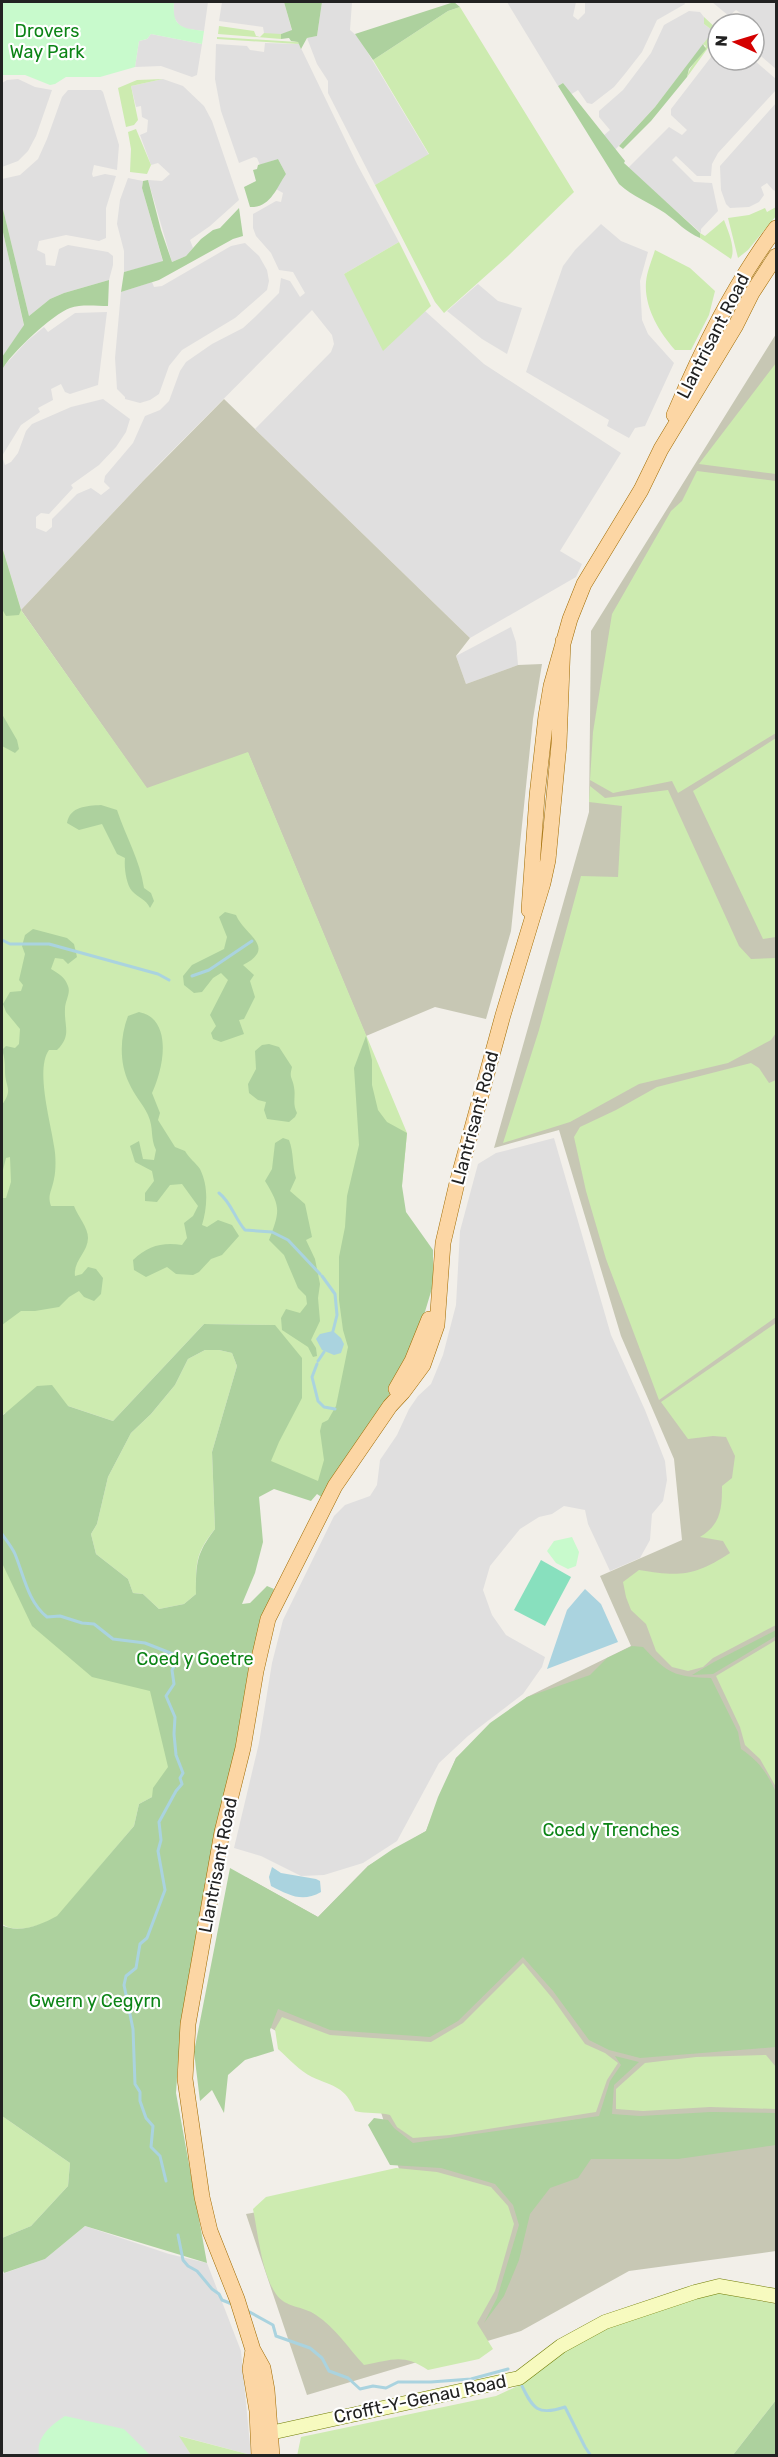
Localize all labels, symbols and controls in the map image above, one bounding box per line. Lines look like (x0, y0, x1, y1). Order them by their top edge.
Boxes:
north arrow (706, 12, 766, 72)
park label: Drovers Way Park (9, 20, 85, 63)
text: N (712, 35, 731, 47)
street label: Llantrisant Road (672, 270, 754, 402)
street label: Llantrisant Road (447, 1049, 503, 1187)
park label: Coed y Goetre (136, 1648, 254, 1670)
street label: Llantrisant Road (194, 1795, 242, 1935)
park label: Coed y Trenches (542, 1819, 680, 1841)
park label: Gwern y Cegyrn (29, 1990, 161, 2012)
street label: Crofft-Y-Genau Road (332, 2370, 508, 2428)

